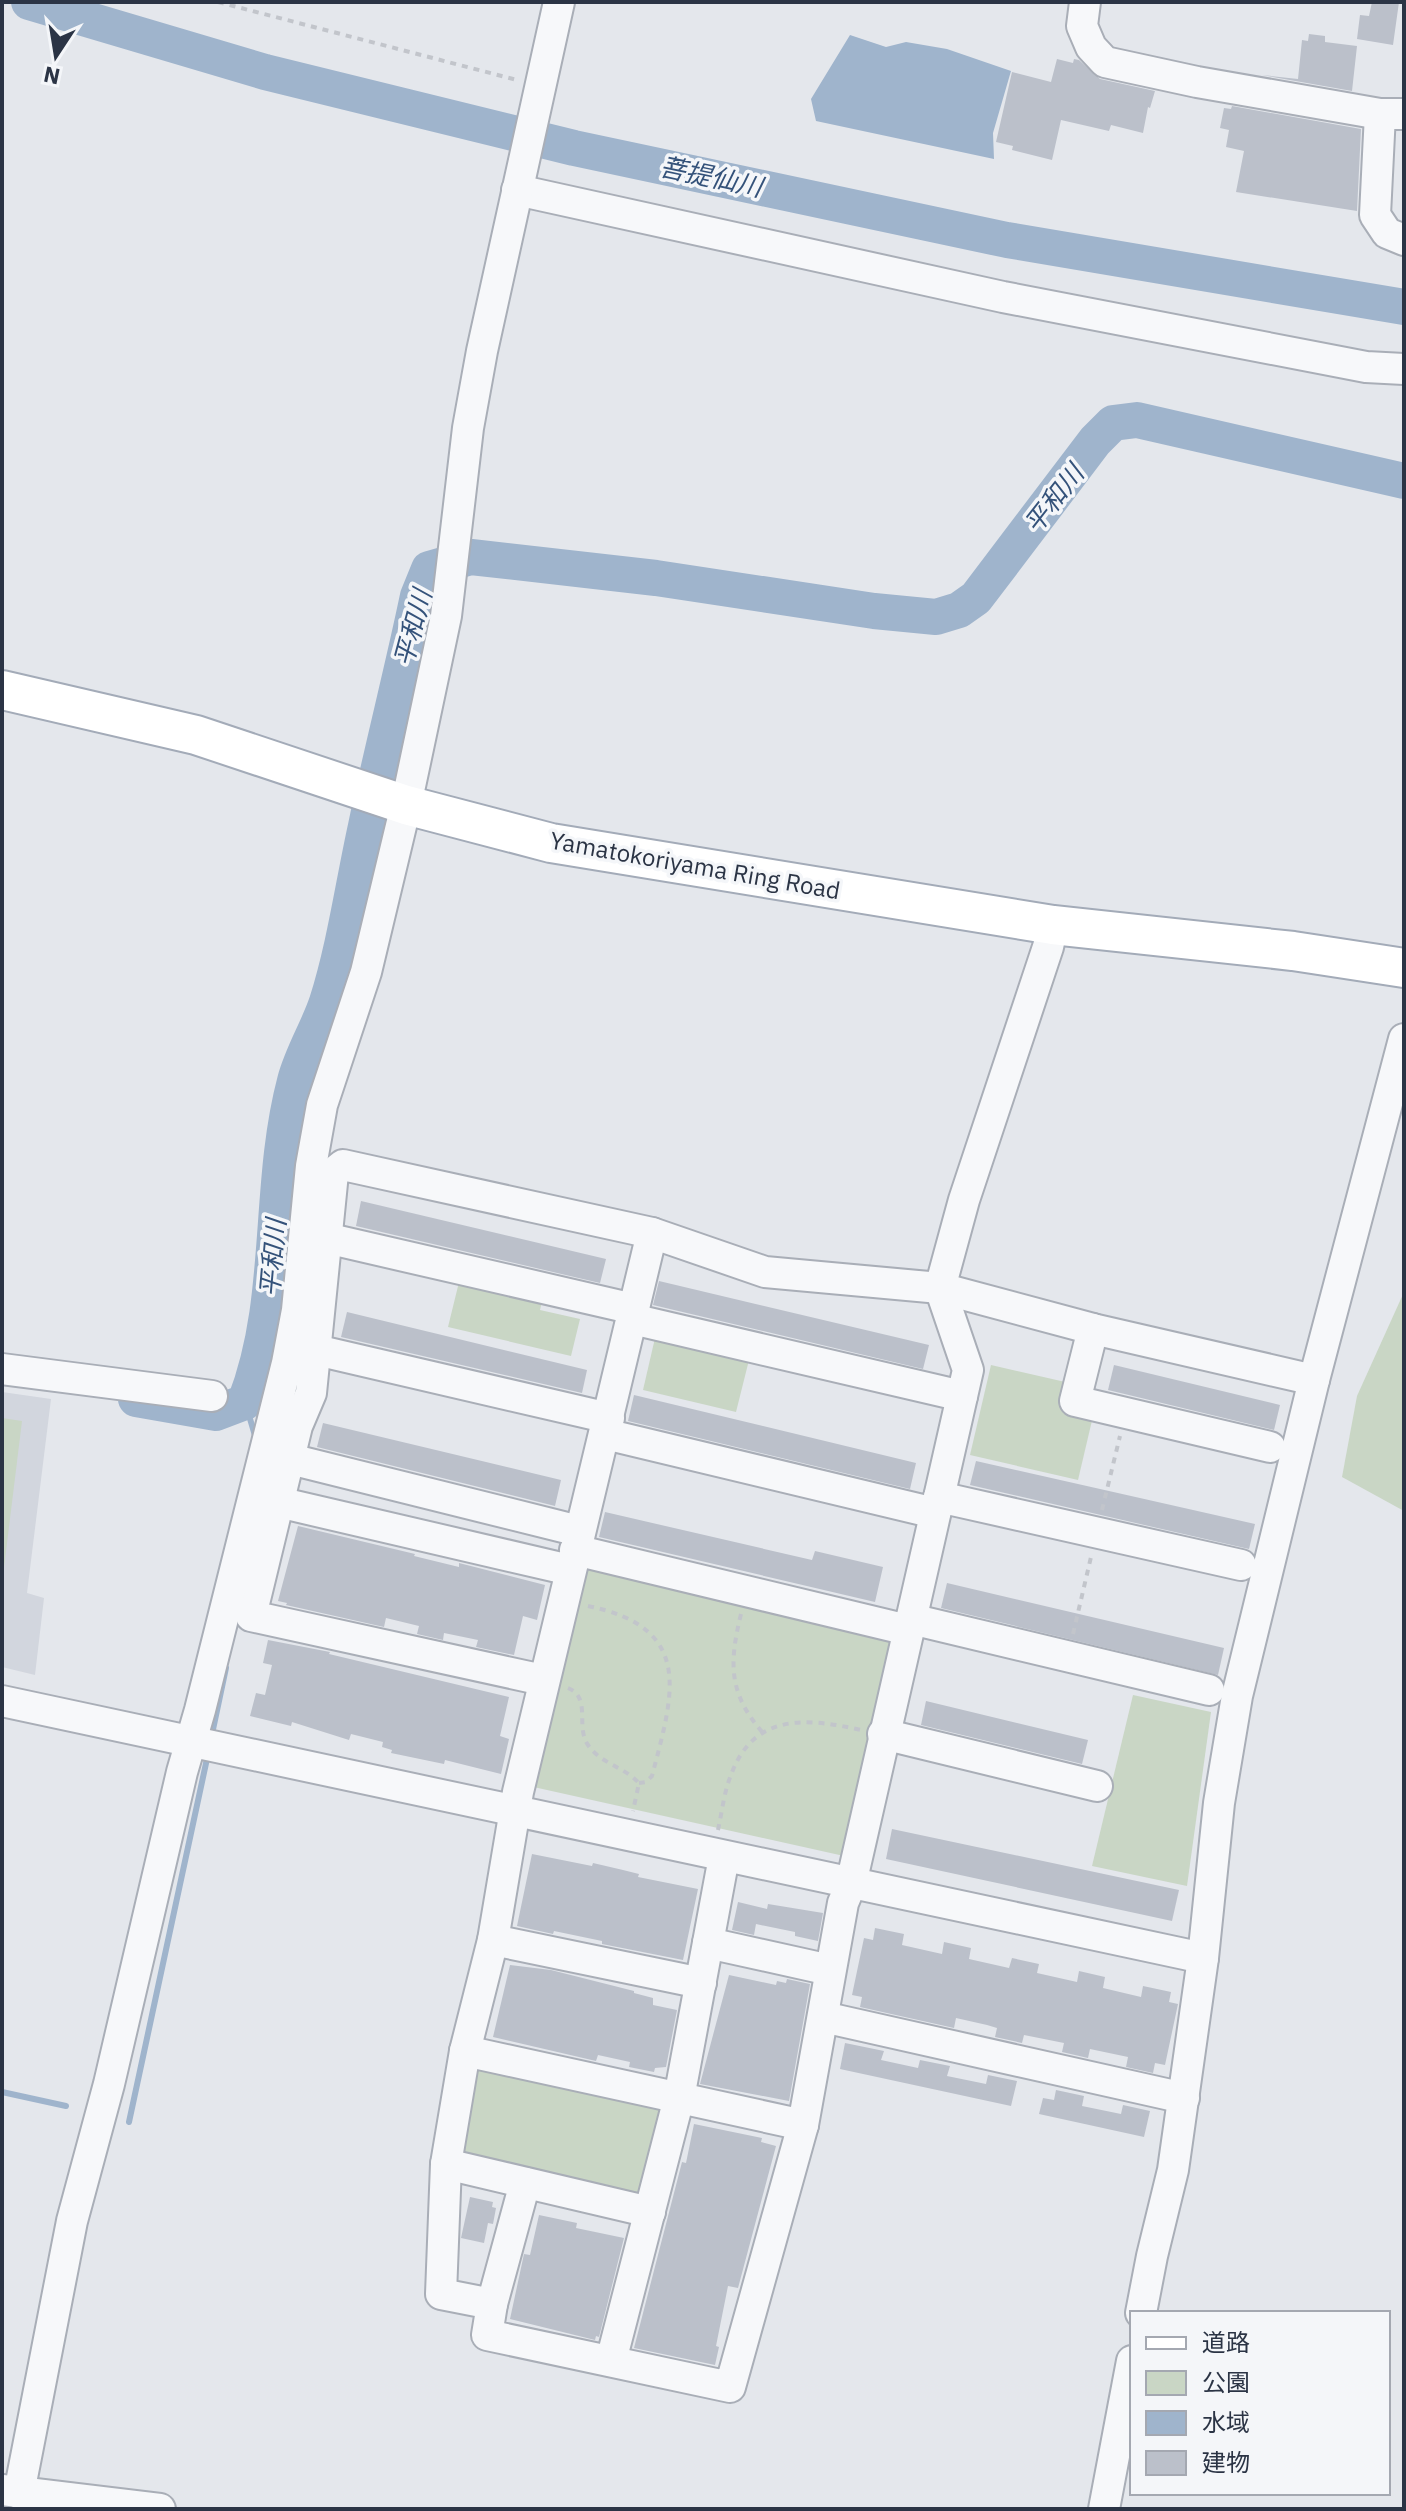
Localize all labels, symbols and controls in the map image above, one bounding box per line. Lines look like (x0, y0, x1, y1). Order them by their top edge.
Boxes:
north arrow (16, 16, 96, 96)
text: N (41, 60, 63, 92)
water label: 菩提仙川 (657, 149, 769, 204)
water label: 平和川 (1016, 455, 1092, 540)
water label: 平和川 (386, 583, 439, 670)
street label: Yamatokoriyama Ring Road (547, 824, 843, 906)
water label: 平和川 (252, 1215, 293, 1298)
legend (1130, 2311, 1390, 2495)
text: 道路 (1202, 2326, 1250, 2358)
text: 公園 (1202, 2366, 1250, 2398)
text: 水域 (1202, 2406, 1250, 2438)
text: 建物 (1202, 2446, 1250, 2478)

